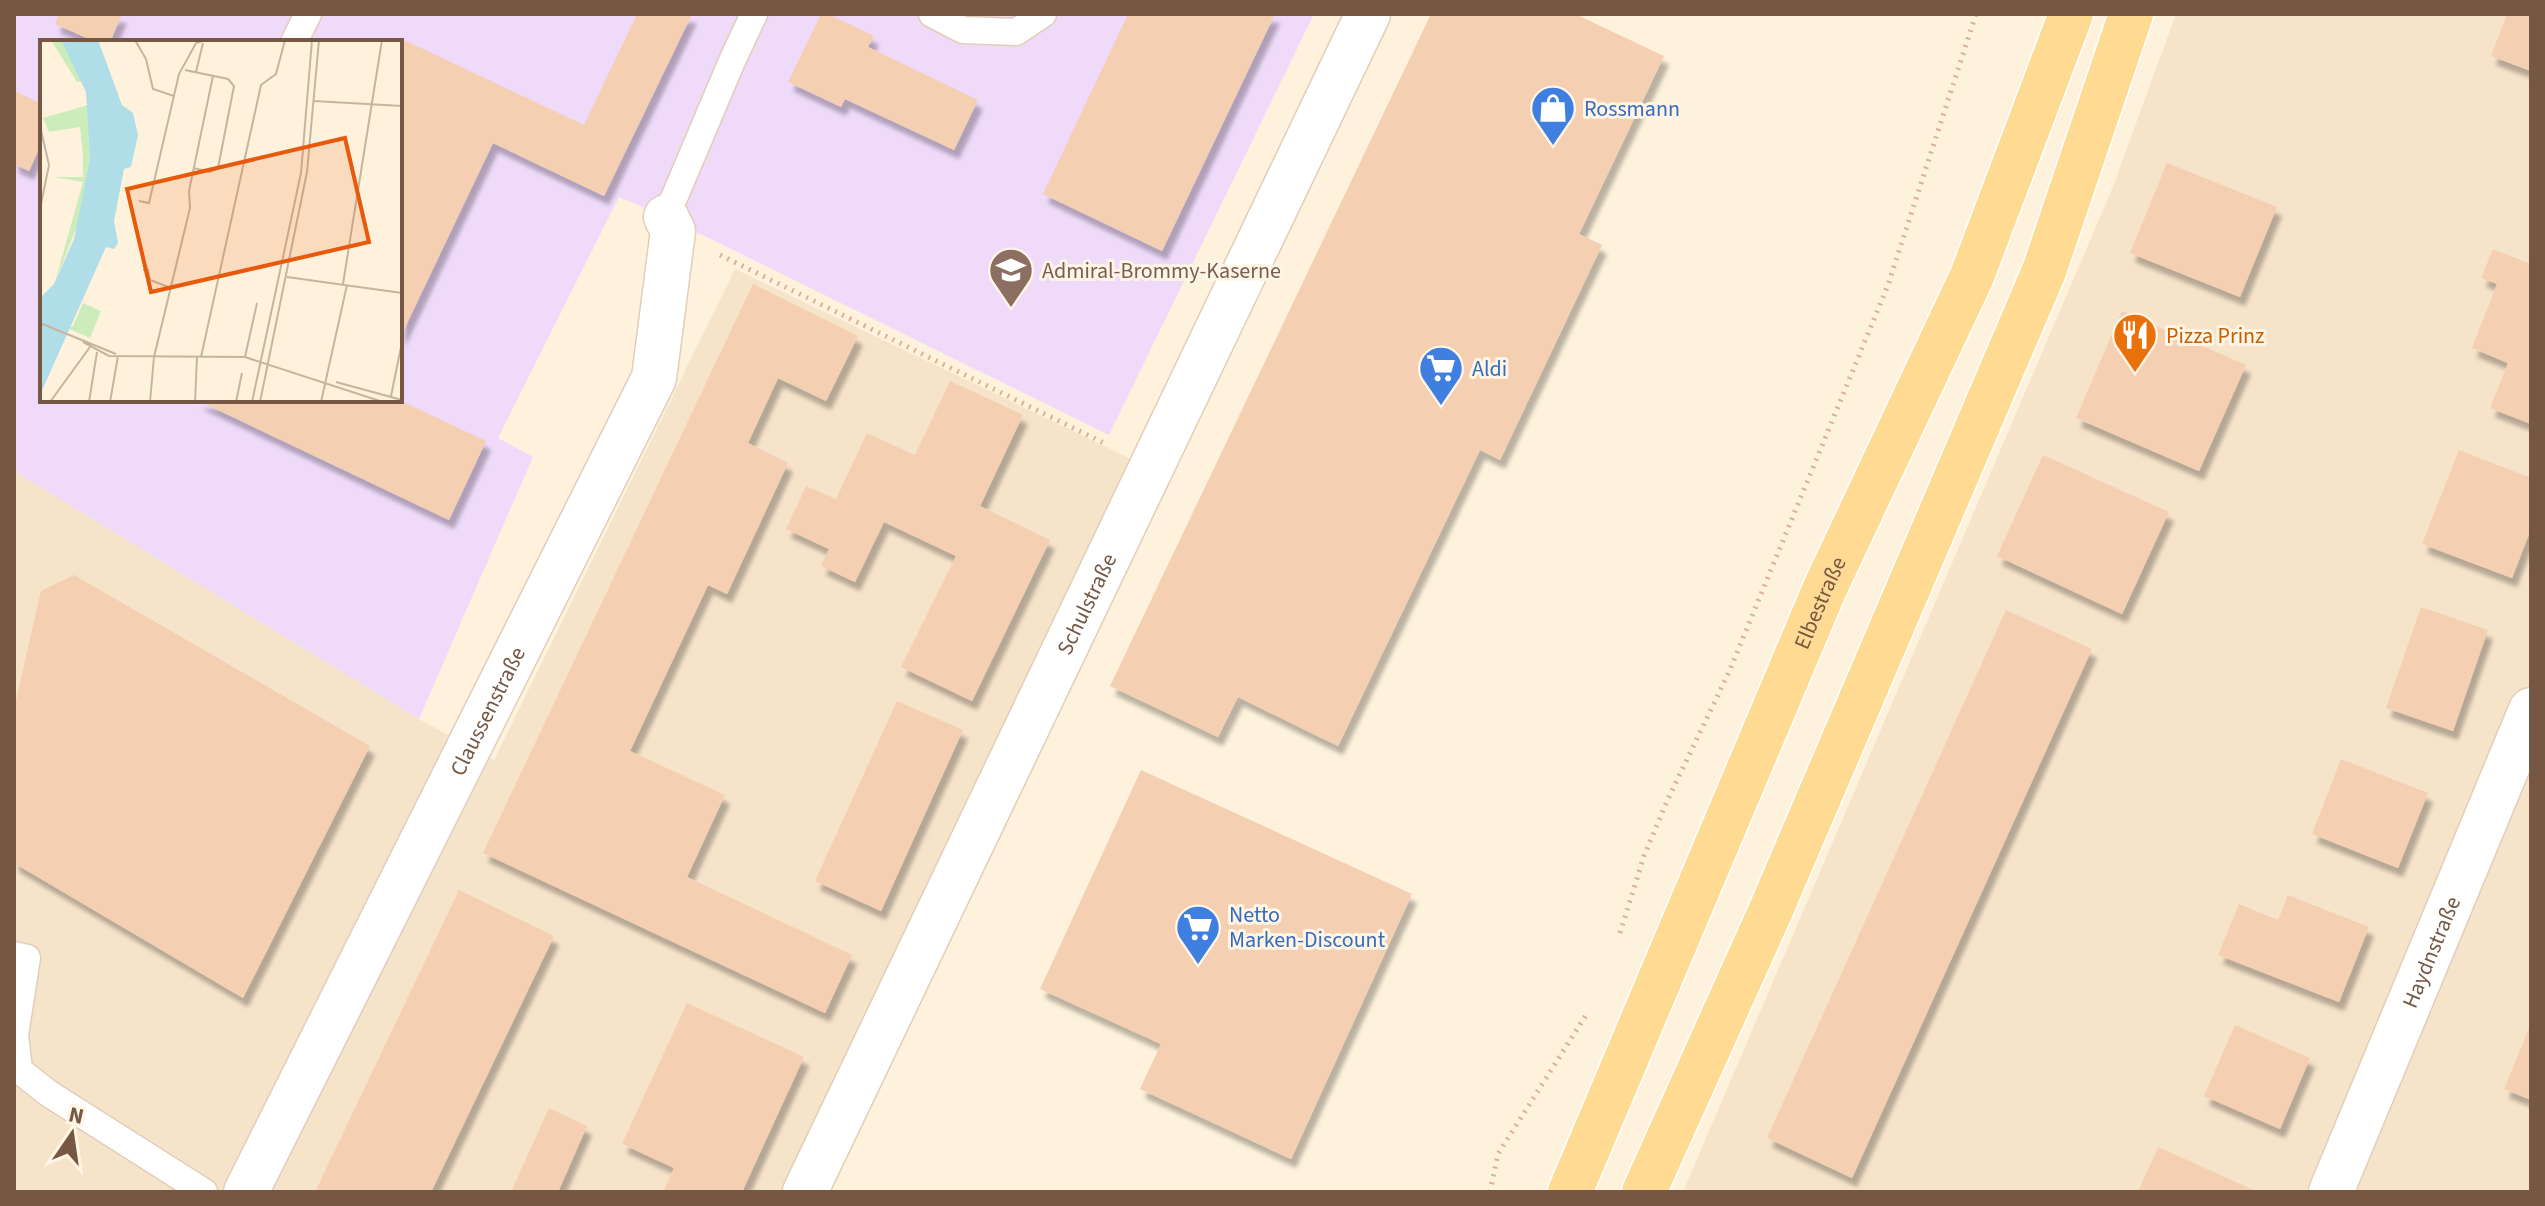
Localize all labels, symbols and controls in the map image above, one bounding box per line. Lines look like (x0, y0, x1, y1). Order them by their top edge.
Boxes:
inset map (40, 40, 402, 402)
shop icon: Rossmann (1529, 84, 1577, 147)
place label: Rossmann (1584, 93, 1680, 125)
school or university icon: Admiral-Brommy-Kaserne (987, 246, 1035, 309)
place label: Admiral-Brommy-Kaserne (1042, 255, 1281, 287)
restaurant icon: Pizza Prinz (2111, 311, 2159, 374)
place label: Pizza Prinz (2166, 320, 2264, 352)
supermarket icon: Aldi (1417, 344, 1465, 407)
place label: Aldi (1472, 353, 1507, 385)
street label: Schulstraße (1049, 548, 1125, 660)
street label: Elbestraße (1786, 551, 1855, 654)
street label: Claussenstraße (442, 641, 534, 782)
street label: Haydnstraße (2394, 892, 2469, 1013)
place label: Netto Marken-Discount (1229, 899, 1386, 956)
supermarket icon: Netto Marken-Discount (1174, 903, 1222, 966)
north arrow (32, 1094, 112, 1174)
text: N (66, 1098, 87, 1133)

